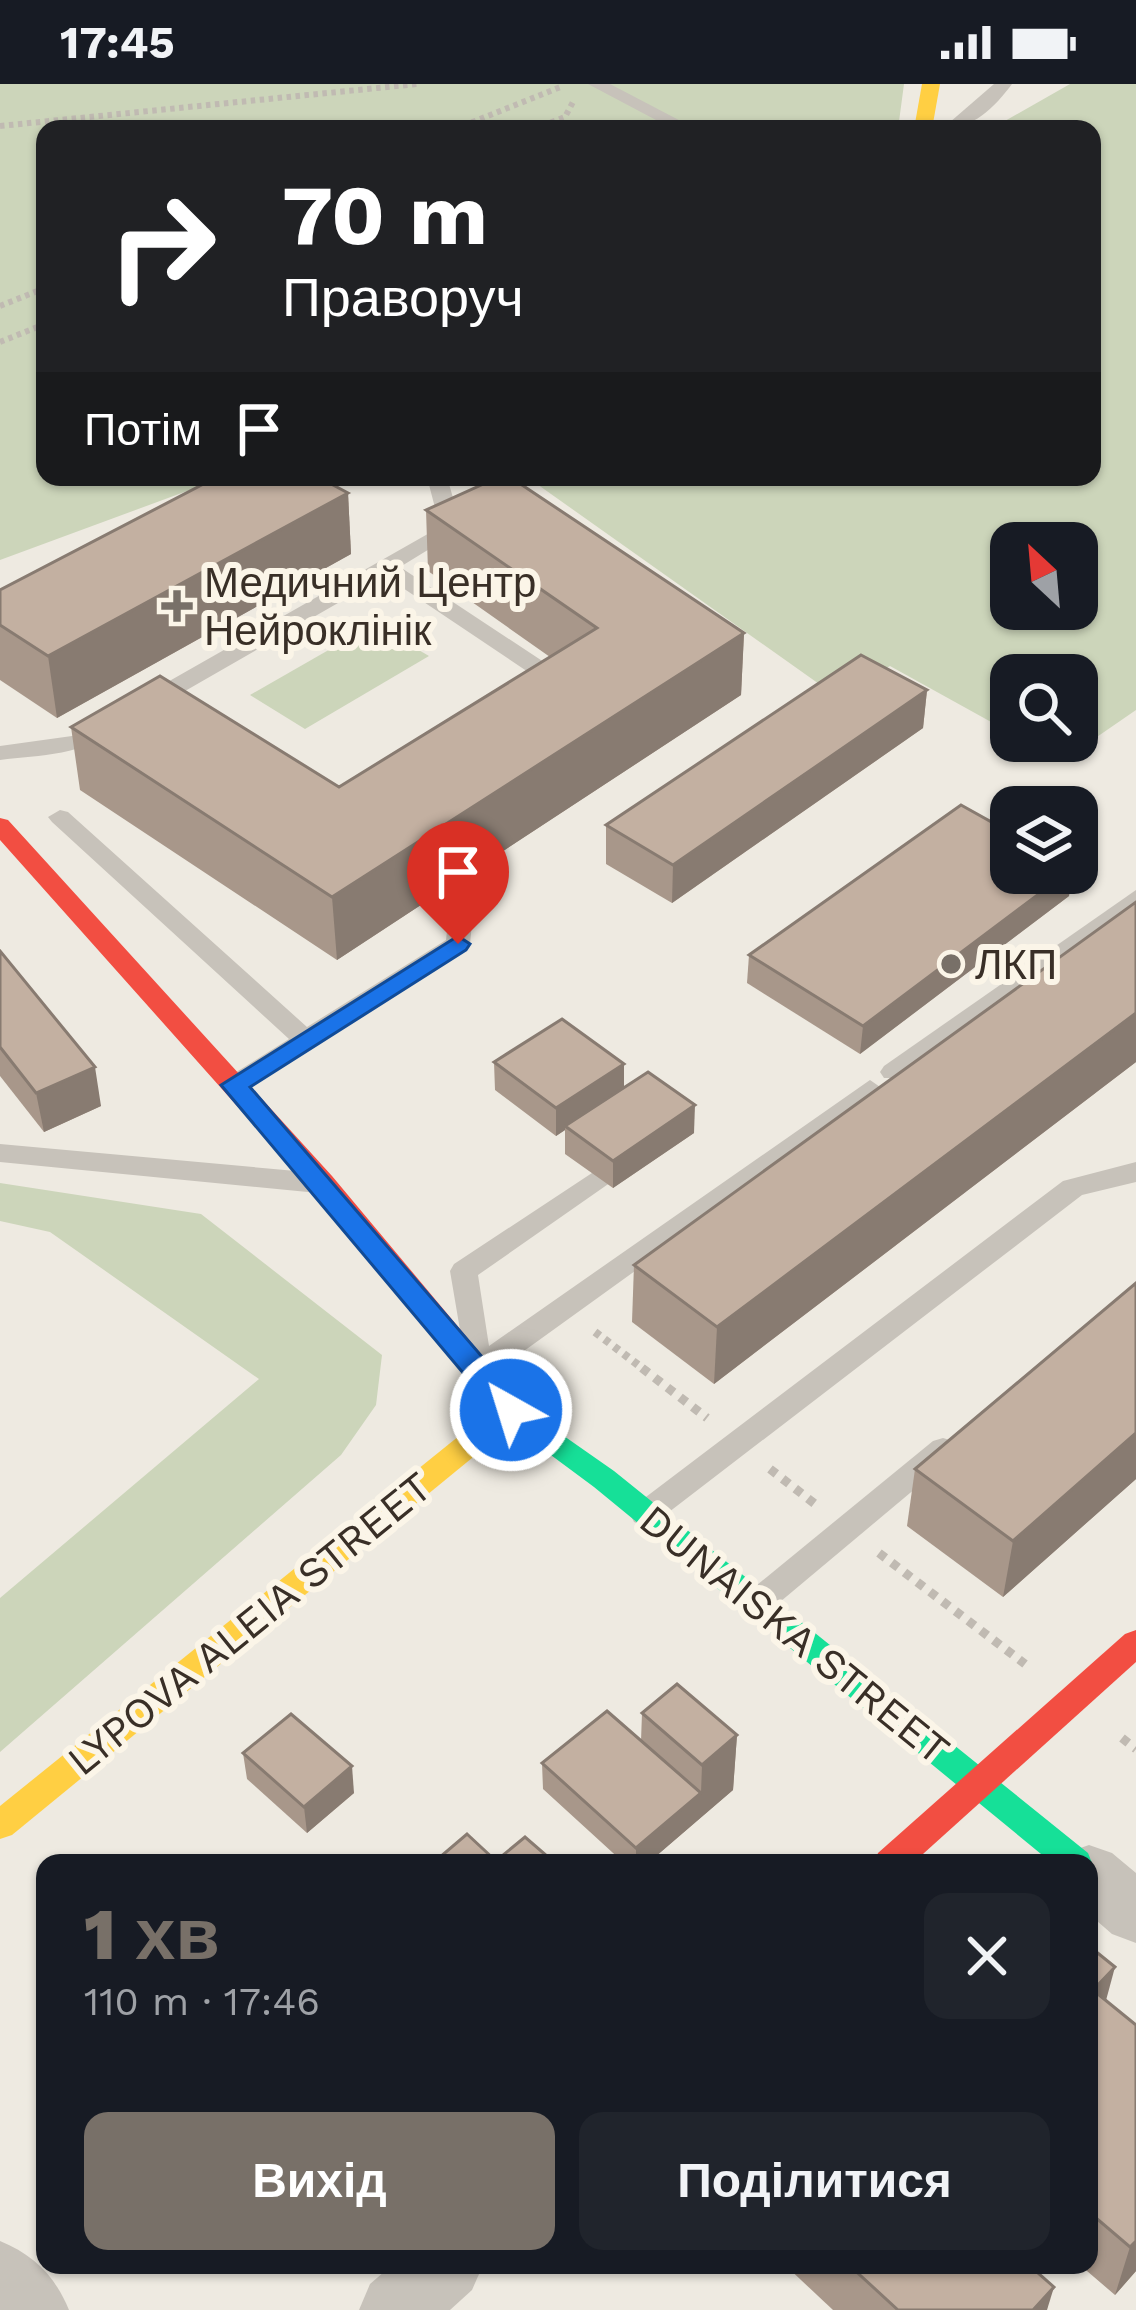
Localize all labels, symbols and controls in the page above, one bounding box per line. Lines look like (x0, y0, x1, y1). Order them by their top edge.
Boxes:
text: 17:45 (60, 16, 175, 69)
text: 70 m (282, 166, 488, 264)
icon: right (84, 168, 240, 324)
text: Праворуч (282, 266, 524, 329)
icon: arrive (226, 396, 292, 462)
text: Потім (84, 403, 202, 456)
north arrow (990, 522, 1098, 630)
map controls (990, 522, 1098, 894)
place label: Медичний Центр Нейроклінік (204, 558, 536, 655)
marker: Медичний Центр Нейроклінік (161, 590, 193, 622)
button: search (990, 654, 1098, 762)
button: layers (990, 786, 1098, 894)
pin (407, 821, 509, 944)
icon: arrive (425, 839, 491, 905)
place label: ЛКП (975, 940, 1057, 989)
marker: ЛКП (938, 951, 964, 977)
position arrow (448, 1347, 574, 1473)
street label: LYPOVA ALEIA STREET (58, 1462, 441, 1785)
street label: DUNAISKA STREET (630, 1495, 959, 1774)
text: 1 хв (84, 1892, 220, 1976)
button: close (924, 1893, 1050, 2019)
text: 110 m · 17:46 (84, 1979, 320, 2024)
button: Вихід (84, 2112, 555, 2250)
button: Поділитися (579, 2112, 1050, 2250)

